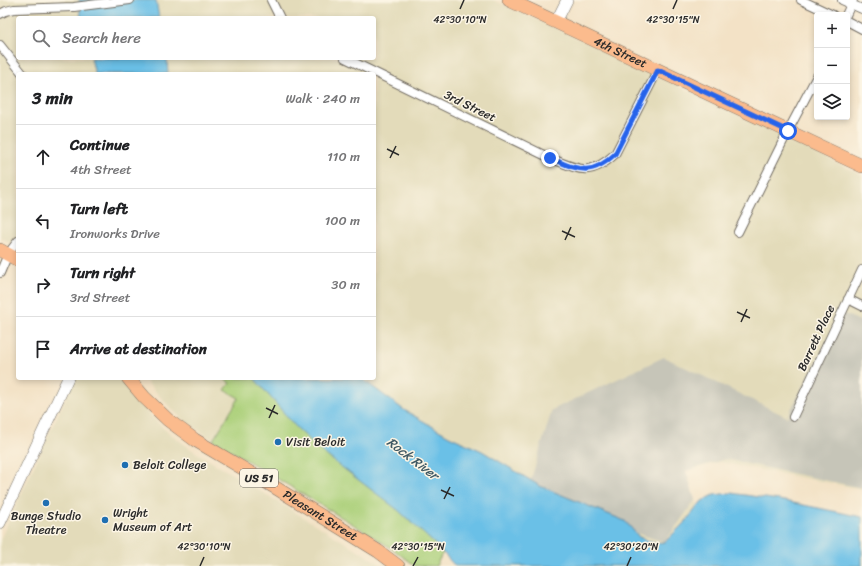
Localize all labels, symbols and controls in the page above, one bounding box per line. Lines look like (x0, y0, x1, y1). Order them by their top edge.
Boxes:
text: 42°30'10"N (433, 11, 487, 29)
text: 42°30'15"N (646, 11, 700, 29)
map controls (814, 12, 850, 120)
button: + (814, 12, 850, 48)
search box (16, 16, 376, 60)
text: Search here (62, 25, 141, 51)
icon: search (30, 27, 52, 49)
street label: 4th Street (590, 30, 651, 74)
button: − (814, 48, 850, 84)
text: 3 min (32, 83, 73, 113)
street label: 3rd Street (440, 84, 500, 128)
button: layers (814, 84, 850, 120)
text: Walk · 240 m (285, 87, 360, 110)
route start (779, 122, 797, 140)
text: Continue (70, 132, 130, 158)
text: 110 m (327, 145, 360, 168)
icon: ahead (32, 146, 54, 168)
route end (541, 149, 559, 167)
text: 4th Street (70, 158, 132, 181)
text: Turn left (70, 196, 128, 222)
text: 100 m (325, 209, 360, 232)
icon: left (32, 210, 54, 232)
text: Ironworks Drive (70, 222, 160, 245)
text: Turn right (70, 260, 135, 286)
text: 30 m (331, 273, 360, 296)
icon: right (32, 274, 54, 296)
text: 3rd Street (70, 286, 130, 309)
street label: Barrett Place (791, 301, 841, 375)
text: Arrive at destination (70, 336, 207, 362)
icon: arrive (32, 338, 54, 360)
place label: Visit Beloit (286, 431, 345, 453)
water label: Rock River (382, 431, 446, 487)
marker: Visit Beloit (273, 437, 283, 447)
place label: Beloit College (133, 454, 207, 476)
marker: Beloit College (120, 460, 130, 470)
road number: US 51 (240, 469, 278, 487)
street label: Pleasant Street (279, 484, 362, 547)
marker: Bunge Studio Theatre (41, 498, 51, 508)
place label: Wright Museum of Art (113, 502, 192, 538)
place label: Bunge Studio Theatre (11, 505, 81, 541)
marker: Wright Museum of Art (100, 515, 110, 525)
text: 42°30'10"N (177, 538, 231, 556)
text: 42°30'15"N (391, 538, 445, 556)
text: 42°30'20"N (604, 538, 659, 556)

